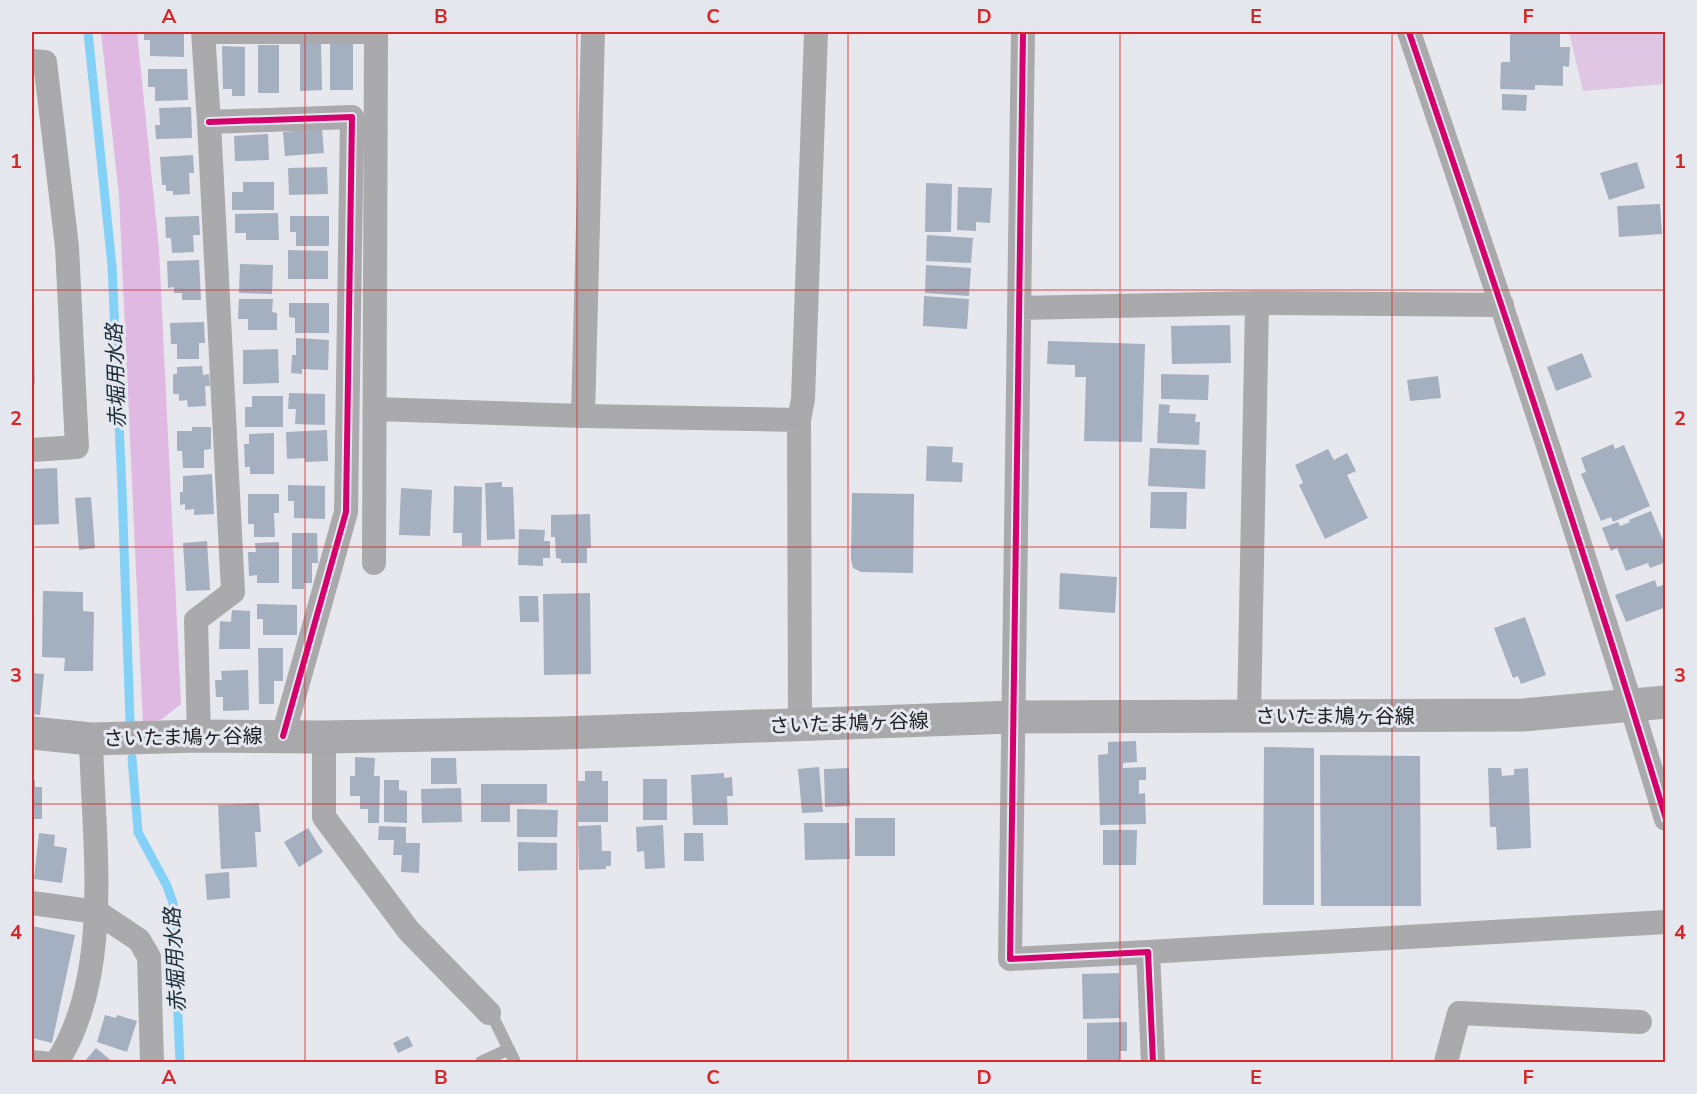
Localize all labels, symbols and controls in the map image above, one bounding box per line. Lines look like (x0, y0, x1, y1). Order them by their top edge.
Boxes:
text: A (162, 3, 177, 30)
text: B (434, 3, 448, 30)
text: C (706, 3, 720, 30)
text: D (976, 3, 992, 30)
text: E (1250, 3, 1262, 30)
text: F (1522, 3, 1534, 30)
text: 1 (10, 148, 22, 175)
text: 1 (1674, 148, 1686, 175)
water label: 赤堀用水路 (100, 321, 132, 429)
text: 2 (10, 405, 22, 432)
text: 2 (1674, 405, 1686, 432)
text: 3 (10, 662, 22, 689)
text: 3 (1674, 662, 1686, 689)
street label: さいたま鳩ヶ谷線 (1255, 703, 1415, 730)
street label: さいたま鳩ヶ谷線 (769, 707, 929, 740)
street label: さいたま鳩ヶ谷線 (103, 723, 263, 752)
water label: 赤堀用水路 (158, 905, 192, 1013)
text: 4 (10, 919, 22, 946)
text: 4 (1674, 919, 1686, 946)
text: A (162, 1064, 177, 1091)
text: B (434, 1064, 448, 1091)
text: C (706, 1064, 720, 1091)
text: D (976, 1064, 992, 1091)
text: E (1250, 1064, 1262, 1091)
text: F (1522, 1064, 1534, 1091)

